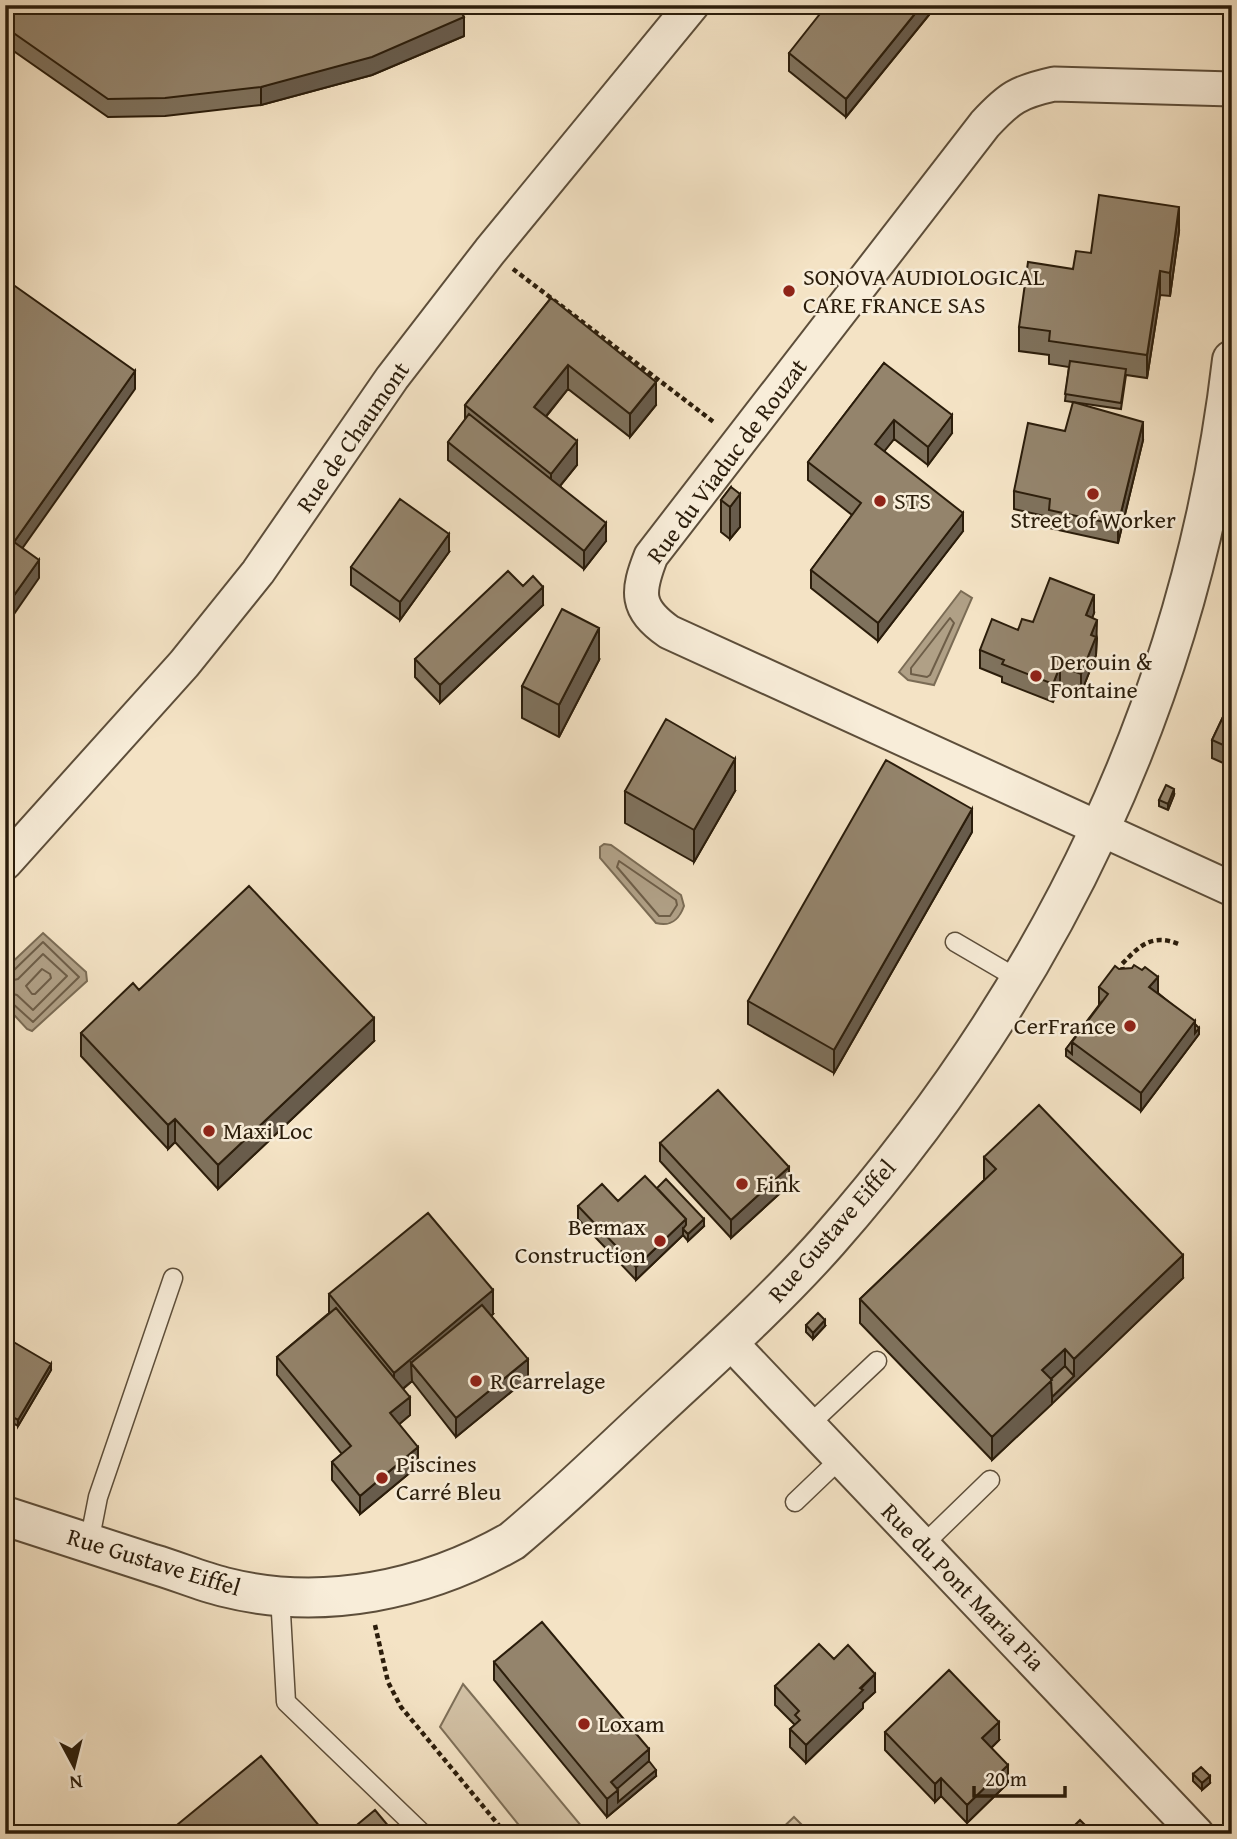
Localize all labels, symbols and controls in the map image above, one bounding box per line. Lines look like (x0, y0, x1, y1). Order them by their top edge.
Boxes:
place label: SONOVA AUDIOLOGICAL CARE FRANCE SAS (803, 259, 1045, 322)
marker: SONOVA AUDIOLOGICAL CARE FRANCE SAS (781, 283, 797, 299)
street label: Rue du Viaduc de Rouzat (638, 350, 816, 571)
street label: Rue de Chaumont (287, 354, 418, 519)
place label: STS (894, 483, 931, 518)
marker: Street of Worker (1085, 486, 1101, 502)
marker: STS (872, 493, 888, 509)
place label: Street of Worker (1010, 502, 1176, 537)
place label: Derouin & Fontaine (1050, 644, 1153, 707)
marker: Derouin & Fontaine (1028, 668, 1044, 684)
place label: CerFrance (1014, 1008, 1116, 1043)
marker: CerFrance (1122, 1018, 1138, 1034)
place label: Maxi Loc (223, 1113, 313, 1148)
marker: Maxi Loc (201, 1123, 217, 1139)
street label: Rue Gustave Eiffel (759, 1151, 904, 1310)
place label: Fink (756, 1166, 801, 1201)
marker: Fink (734, 1176, 750, 1192)
place label: Bermax Construction (515, 1209, 647, 1272)
marker: Bermax Construction (652, 1233, 668, 1249)
place label: R Carrelage (490, 1363, 605, 1398)
marker: R Carrelage (468, 1373, 484, 1389)
place label: Piscines Carré Bleu (396, 1446, 501, 1509)
marker: Piscines Carré Bleu (374, 1470, 390, 1486)
street label: Rue du Pont Maria Pia (874, 1495, 1054, 1679)
street label: Rue Gustave Eiffel (63, 1519, 245, 1605)
place label: Loxam (598, 1706, 665, 1741)
marker: Loxam (576, 1716, 592, 1732)
north arrow (38, 1730, 108, 1800)
scale bar (974, 1755, 1066, 1799)
text: 20 m (985, 1763, 1027, 1794)
text: N (68, 1768, 84, 1798)

